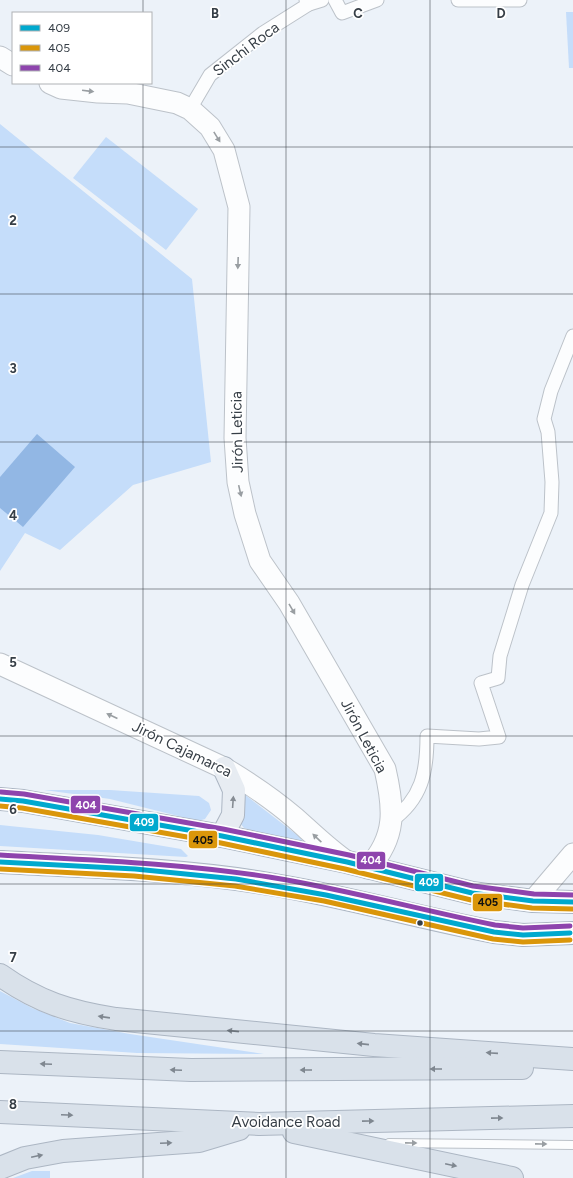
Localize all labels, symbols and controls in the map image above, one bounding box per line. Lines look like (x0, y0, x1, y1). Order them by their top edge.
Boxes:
text: B (211, 6, 219, 21)
text: C (353, 6, 363, 21)
text: D (496, 6, 506, 21)
legend (12, 12, 152, 84)
street label: Sinchi Roca (209, 18, 283, 80)
text: 409 (48, 21, 70, 35)
text: 405 (48, 41, 70, 55)
text: 404 (48, 61, 71, 75)
one-way arrow (82, 88, 94, 94)
one-way arrow (213, 132, 221, 142)
text: 2 (9, 213, 17, 228)
one-way arrow (235, 257, 241, 270)
text: 3 (9, 361, 17, 376)
street label: Jirón Leticia (227, 391, 247, 473)
one-way arrow (238, 485, 244, 497)
text: 4 (9, 508, 17, 523)
one-way arrow (288, 603, 295, 614)
text: 5 (9, 655, 17, 670)
street label: Jirón Leticia (337, 696, 391, 776)
one-way arrow (107, 713, 118, 719)
street label: Jirón Cajamarca (129, 717, 235, 781)
line badge: 404 (70, 795, 101, 814)
one-way arrow (230, 796, 237, 808)
text: 404 (75, 799, 97, 812)
text: 6 (9, 802, 17, 817)
line badge: 409 (129, 813, 159, 832)
text: 409 (134, 816, 154, 829)
line badge: 405 (188, 830, 218, 849)
text: 405 (193, 834, 213, 847)
one-way arrow (312, 834, 321, 843)
line badge: 404 (356, 851, 386, 870)
text: 404 (360, 854, 382, 867)
line badge: 409 (414, 873, 444, 892)
text: 409 (419, 876, 439, 889)
line badge: 405 (472, 893, 503, 912)
text: 405 (478, 896, 498, 909)
unlabelled marker (415, 918, 425, 928)
text: 7 (9, 950, 17, 965)
one-way arrow (98, 1014, 110, 1020)
one-way arrow (227, 1027, 239, 1034)
one-way arrow (357, 1041, 369, 1047)
one-way arrow (486, 1049, 498, 1056)
one-way arrow (40, 1060, 52, 1067)
one-way arrow (170, 1066, 182, 1073)
one-way arrow (300, 1066, 312, 1073)
one-way arrow (429, 1066, 442, 1072)
text: 8 (9, 1097, 17, 1112)
one-way arrow (61, 1112, 73, 1119)
street label: Avoidance Road (231, 1113, 341, 1131)
one-way arrow (491, 1115, 504, 1121)
one-way arrow (362, 1118, 375, 1124)
one-way arrow (160, 1139, 172, 1146)
one-way arrow (405, 1140, 418, 1146)
one-way arrow (535, 1141, 548, 1147)
one-way arrow (31, 1153, 43, 1159)
one-way arrow (445, 1162, 457, 1168)

